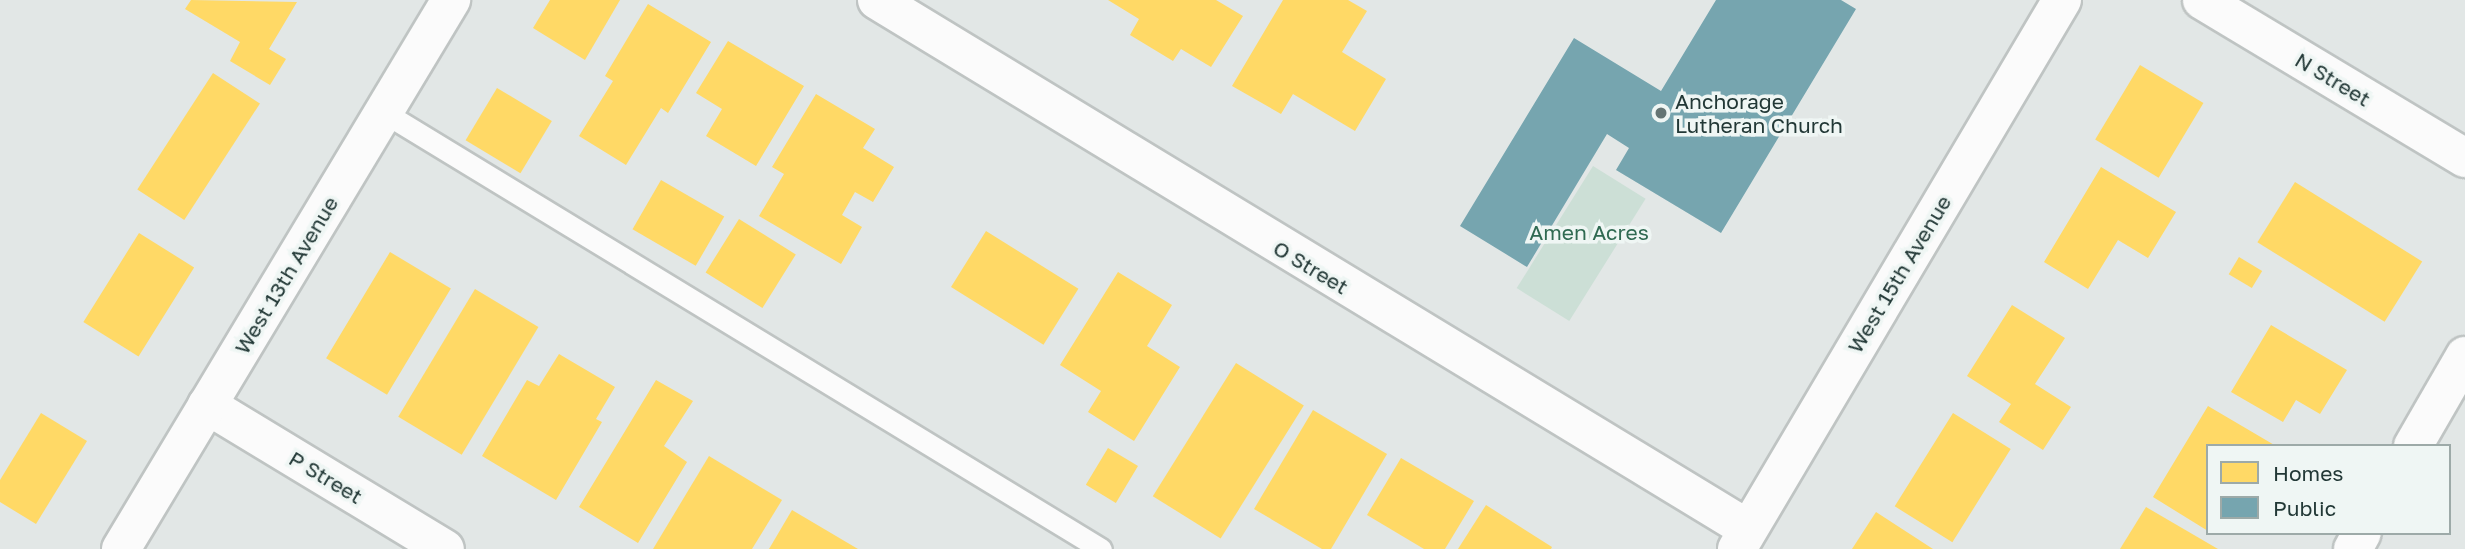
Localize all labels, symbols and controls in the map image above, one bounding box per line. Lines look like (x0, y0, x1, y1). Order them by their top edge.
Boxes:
street label: N Street (2291, 47, 2375, 111)
place label: Anchorage Lutheran Church (1675, 88, 1843, 138)
marker: Anchorage Lutheran Church (1653, 105, 1669, 121)
street label: West 15th Avenue (1842, 191, 1956, 357)
street label: West 13th Avenue (229, 192, 343, 358)
park label: Amen Acres (1529, 219, 1649, 245)
street label: O Street (1269, 235, 1353, 299)
legend (2206, 444, 2451, 535)
street label: P Street (285, 445, 367, 509)
text: Homes (2273, 460, 2343, 486)
text: Public (2273, 495, 2336, 521)

